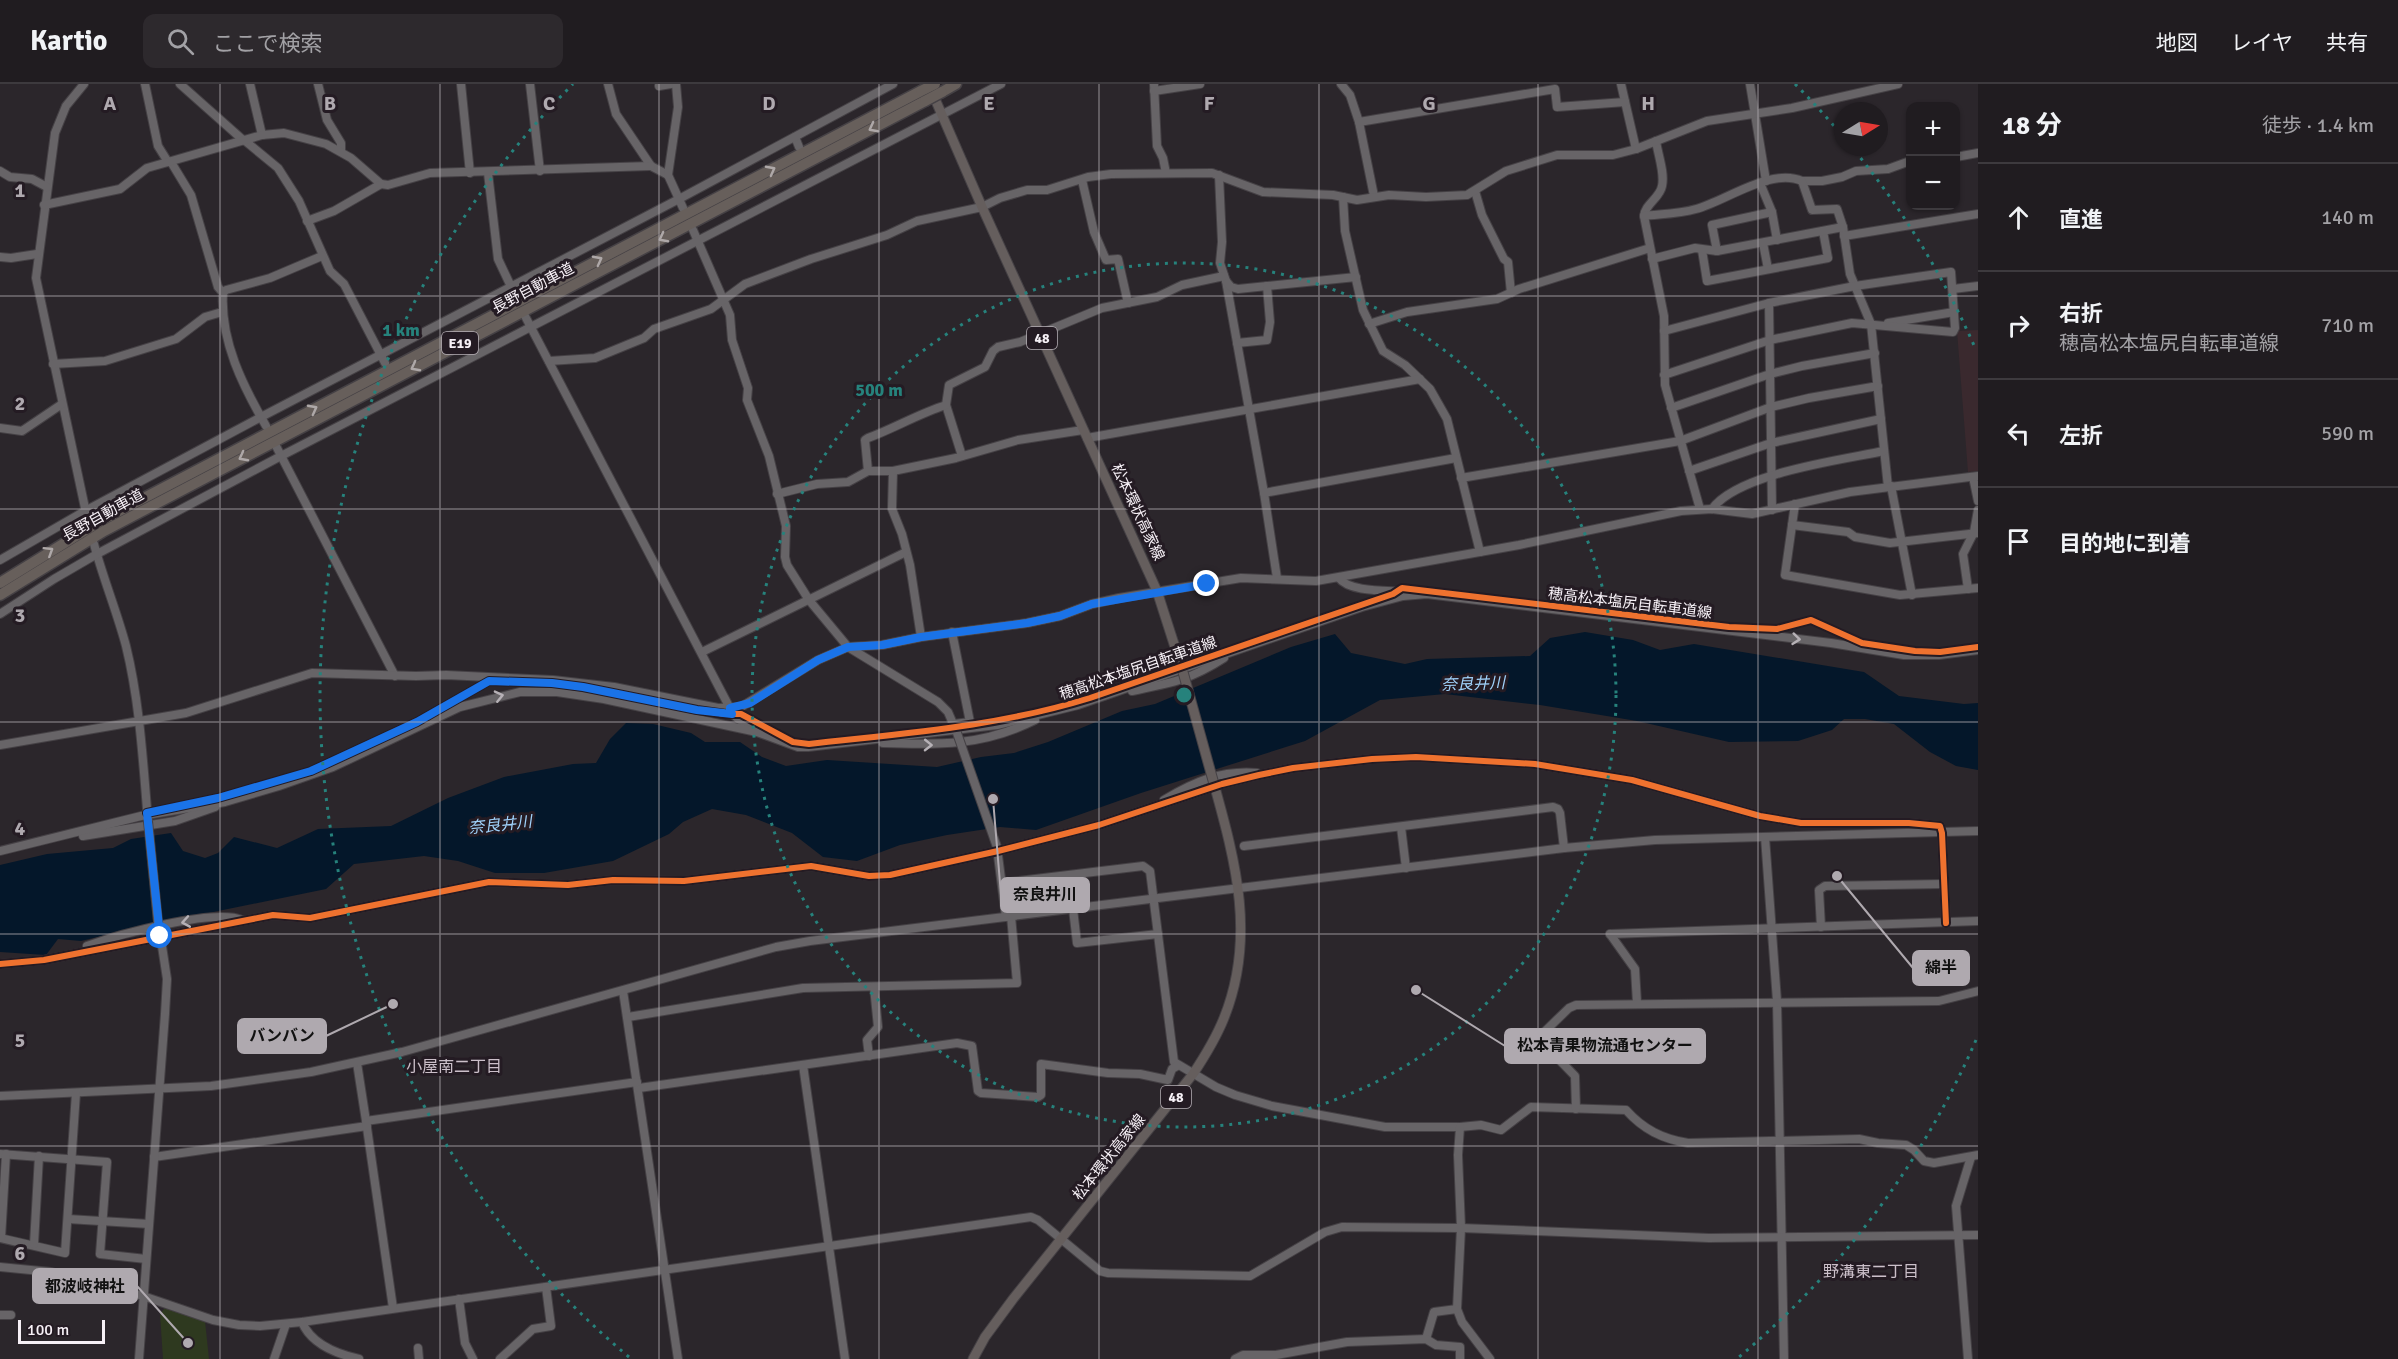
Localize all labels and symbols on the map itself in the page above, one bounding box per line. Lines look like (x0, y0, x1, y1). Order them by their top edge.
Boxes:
text: A (104, 91, 117, 116)
text: B (324, 91, 336, 116)
text: C (543, 91, 555, 116)
text: D (762, 91, 776, 116)
text: E (983, 91, 995, 116)
text: F (1204, 91, 1215, 116)
text: G (1422, 91, 1436, 116)
text: H (1641, 91, 1655, 116)
north arrow (1834, 102, 1888, 156)
one-way arrow (868, 121, 879, 132)
one-way arrow (764, 166, 775, 177)
text: 1 (15, 178, 26, 203)
one-way arrow (658, 231, 669, 242)
one-way arrow (591, 256, 602, 267)
street label: 長野自動車道 (489, 259, 577, 317)
text: 1 km (382, 319, 420, 341)
road number: 48 (1027, 327, 1057, 349)
road number: E19 (442, 332, 478, 354)
one-way arrow (411, 359, 422, 371)
text: 500 m (855, 379, 903, 401)
text: 2 (15, 391, 25, 416)
one-way arrow (307, 405, 318, 416)
one-way arrow (238, 450, 249, 462)
street label: 松本環状高家線 (1108, 461, 1168, 563)
street label: 長野自動車道 (59, 485, 147, 545)
one-way arrow (42, 547, 53, 558)
route end (1193, 570, 1219, 596)
street label: 穂高松本塩尻自転車道線 (1547, 584, 1713, 622)
text: 3 (15, 603, 25, 628)
one-way arrow (1791, 632, 1801, 645)
street label: 穂高松本塩尻自転車道線 (1057, 633, 1219, 703)
water label: 奈良井川 (1441, 673, 1507, 695)
centre of rings (1174, 685, 1194, 705)
one-way arrow (494, 691, 504, 704)
one-way arrow (924, 738, 933, 751)
water label: 奈良井川 (467, 811, 535, 838)
text: 4 (15, 816, 26, 841)
callout: 奈良井川 (1001, 878, 1089, 912)
text: 奈良井川 (1013, 885, 1077, 905)
one-way arrow (181, 915, 191, 927)
route start (146, 922, 172, 948)
callout: 綿半 (1913, 951, 1969, 985)
text: 綿半 (1925, 958, 1957, 978)
callout: バンバン (238, 1019, 326, 1053)
text: バンバン (249, 1026, 315, 1046)
text: 5 (15, 1028, 25, 1053)
callout: 松本青果物流通センター (1505, 1029, 1705, 1063)
text: 松本青果物流通センター (1517, 1036, 1693, 1056)
district label: 小屋南二丁目 (406, 1057, 502, 1077)
road number: 48 (1161, 1086, 1191, 1108)
street label: 松本環状高家線 (1069, 1111, 1149, 1203)
text: 6 (15, 1241, 26, 1266)
district label: 野溝東二丁目 (1823, 1262, 1919, 1282)
callout: 都波岐神社 (33, 1269, 137, 1303)
text: 都波岐神社 (45, 1277, 125, 1297)
scale bar (18, 1317, 105, 1344)

